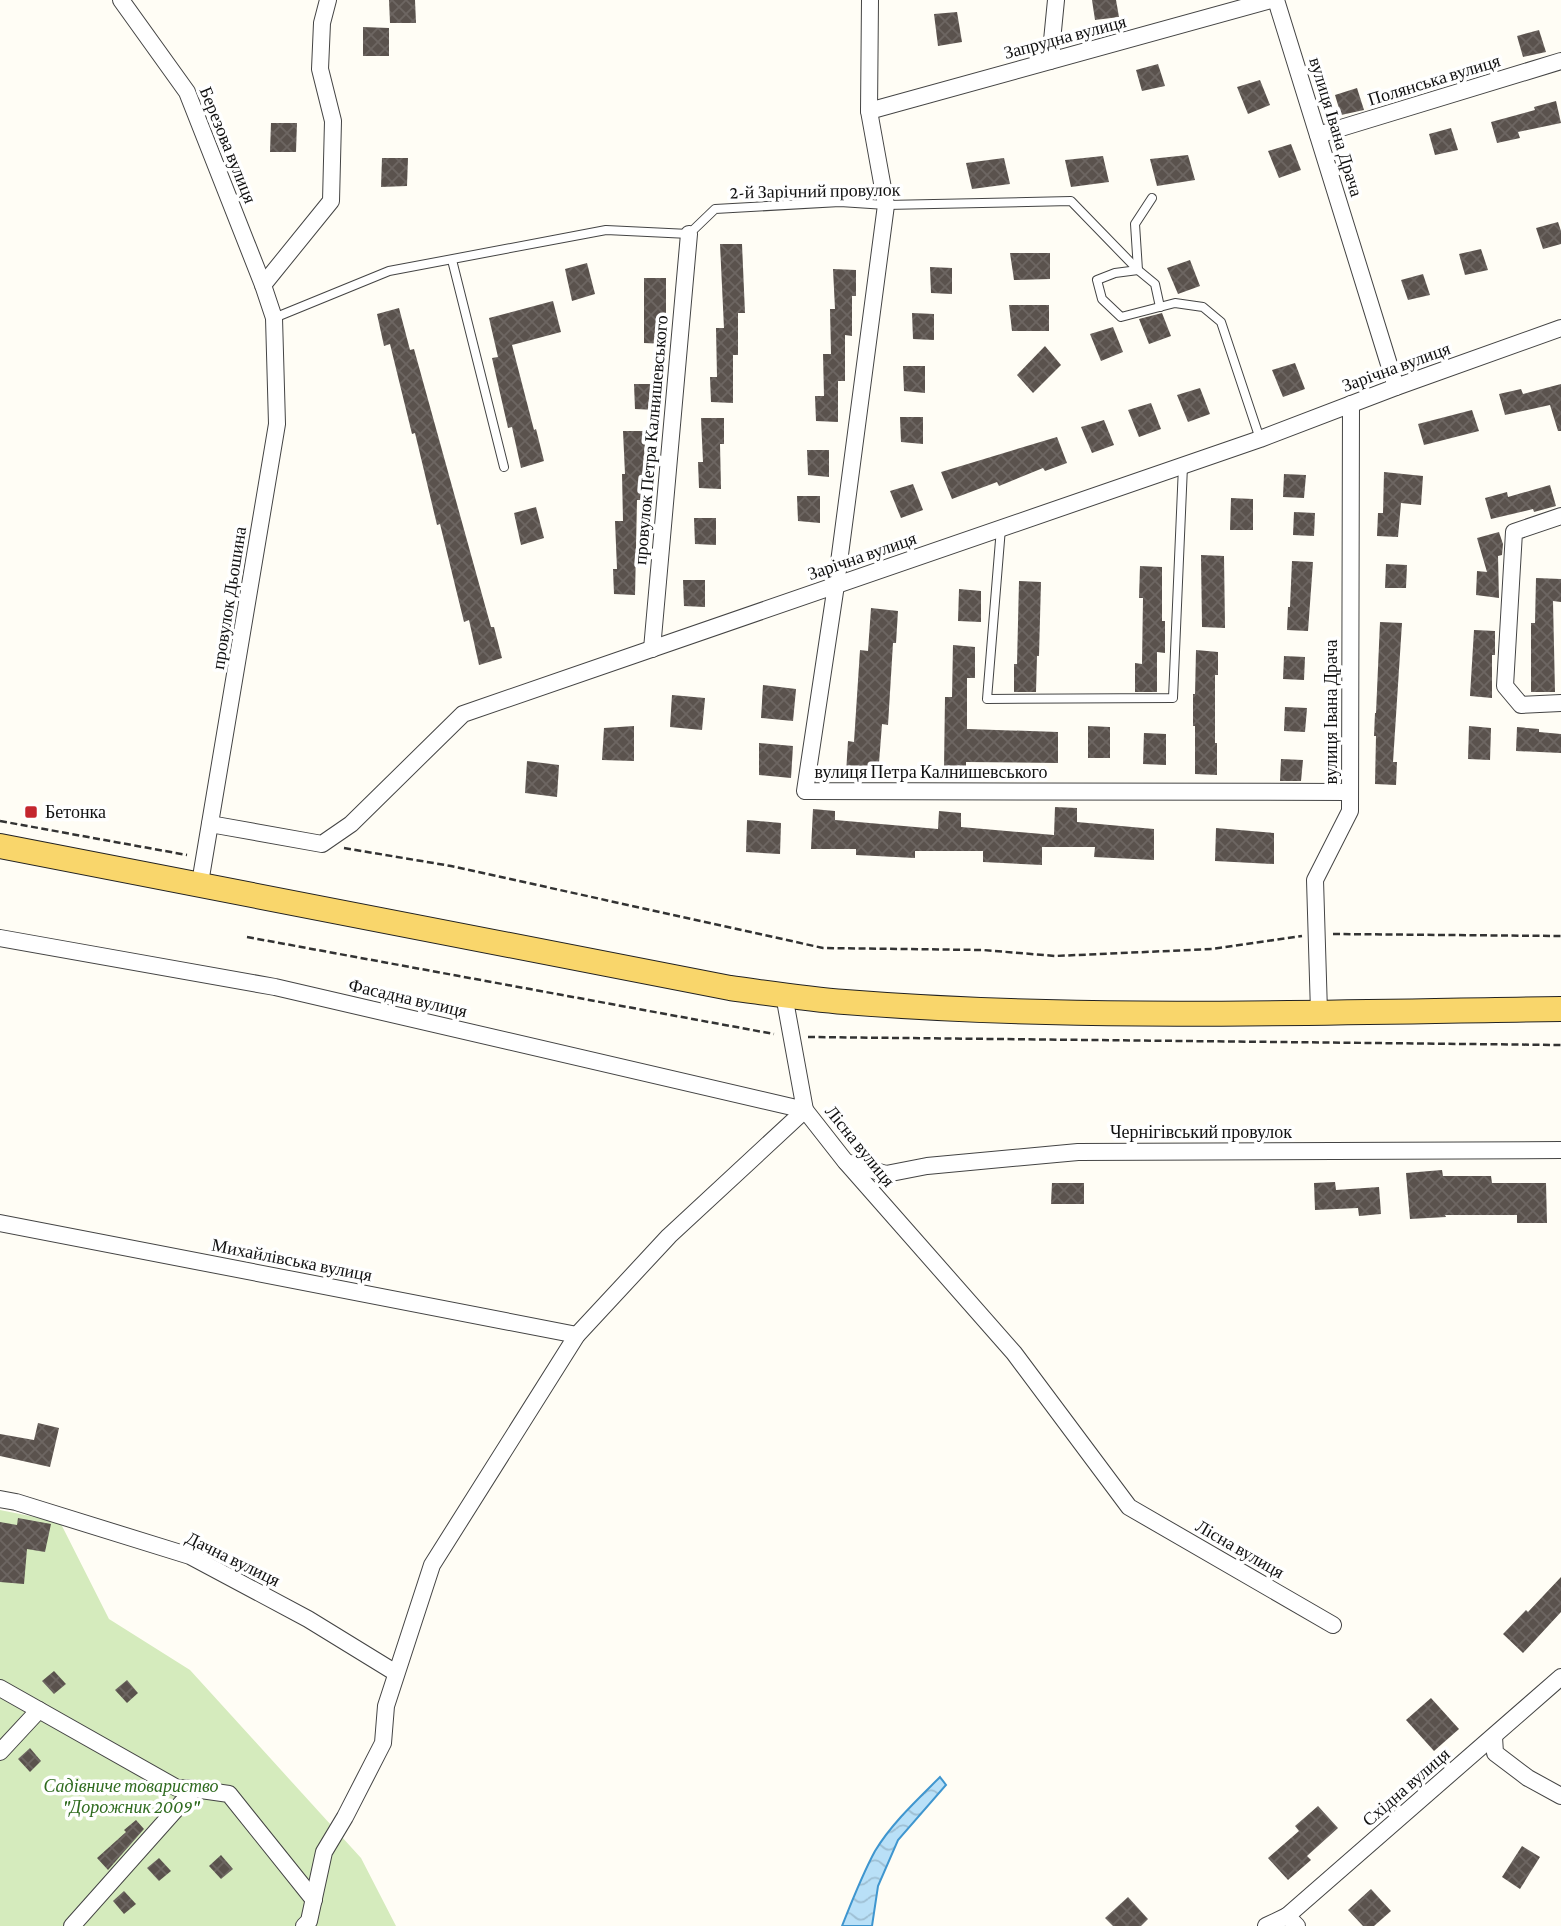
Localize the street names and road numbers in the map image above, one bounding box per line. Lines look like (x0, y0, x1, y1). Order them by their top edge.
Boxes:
street label: Запрудна вулиця (1002, 11, 1128, 63)
street label: Полянська вулиця (1365, 50, 1503, 110)
street label: вулиця Івана Драча (1305, 55, 1367, 199)
street label: Березова вулиця (196, 84, 260, 206)
street label: 2-й Зарічний провулок (729, 180, 901, 202)
street label: провулок Петра Калнишевського (630, 314, 672, 566)
street label: Зарічна вулиця (1339, 338, 1453, 396)
street label: провулок Дьошина (208, 525, 250, 671)
street label: Зарічна вулиця (805, 528, 919, 584)
street label: вулиця Івана Драча (1321, 640, 1341, 784)
street label: вулиця Петра Калнишевського (815, 762, 1047, 782)
street label: Фасадна вулиця (347, 975, 469, 1021)
street label: Лісна вулиця (821, 1101, 899, 1191)
street label: Чернігівський провулок (1110, 1122, 1292, 1142)
street label: Михайлівська вулиця (210, 1235, 374, 1285)
street label: Лісна вулиця (1192, 1516, 1288, 1582)
street label: Дачна вулиця (183, 1528, 283, 1590)
street label: Східна вулиця (1358, 1744, 1454, 1830)

